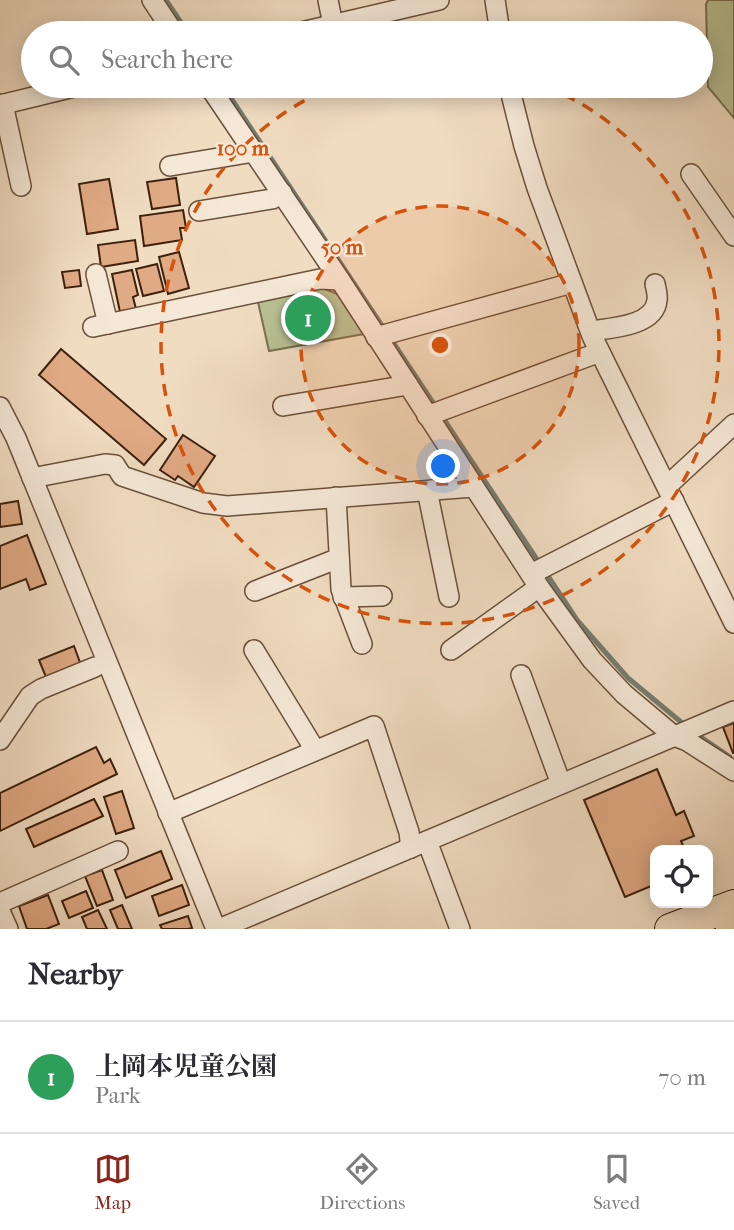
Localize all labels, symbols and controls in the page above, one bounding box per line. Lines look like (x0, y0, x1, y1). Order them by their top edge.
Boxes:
search box (21, 21, 713, 98)
icon: search (45, 41, 83, 79)
text: Search here (101, 44, 233, 75)
text: 100 m (217, 136, 270, 160)
text: 50 m (321, 235, 364, 259)
pin: 1 (285, 292, 331, 344)
centre of rings (428, 333, 452, 357)
your location (426, 449, 460, 483)
map controls (650, 845, 713, 908)
button: locate (650, 845, 713, 908)
text: Nearby (28, 957, 123, 992)
text: 上岡本児童公園 (95, 1051, 277, 1082)
text: 1 (47, 1064, 55, 1091)
text: 70 m (658, 1064, 706, 1091)
text: Park (95, 1082, 141, 1109)
tab: Map (94, 1150, 132, 1214)
tab: Directions (320, 1150, 405, 1214)
tab: Saved (593, 1150, 640, 1214)

